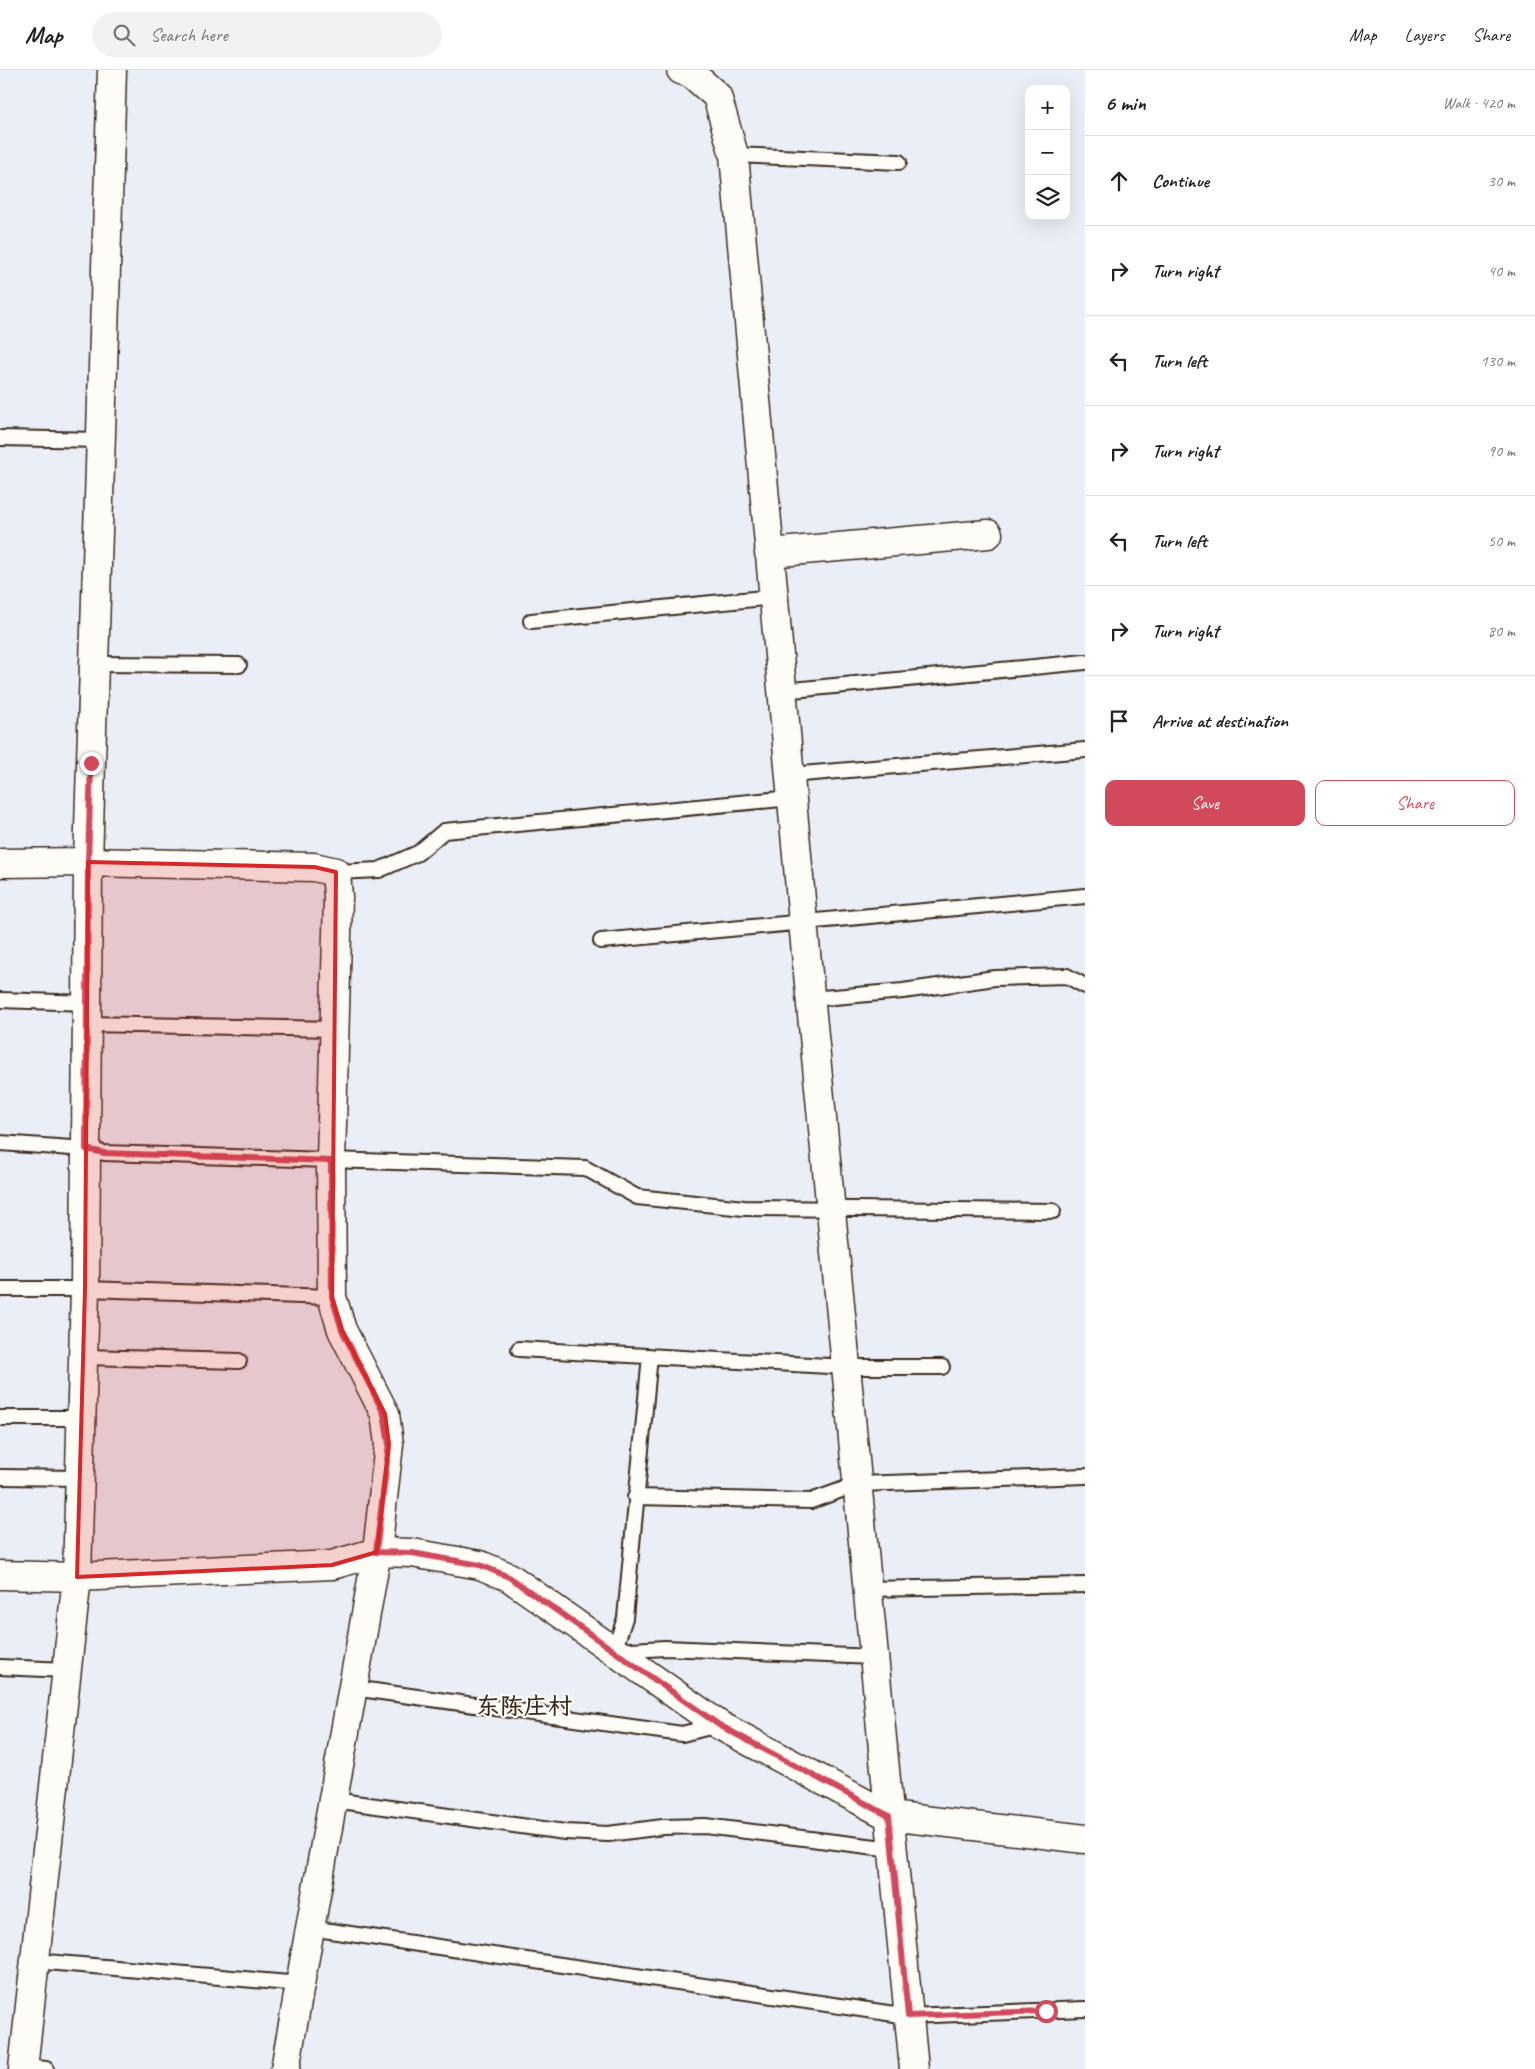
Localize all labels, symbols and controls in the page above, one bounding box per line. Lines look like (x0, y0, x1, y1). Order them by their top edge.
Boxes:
search box (92, 12, 442, 57)
text: Map (25, 20, 62, 50)
icon: search (110, 21, 138, 49)
text: Search here (150, 23, 228, 47)
text: Map (1349, 24, 1377, 46)
text: Layers (1405, 24, 1444, 46)
text: Share (1472, 24, 1510, 46)
map controls (1025, 85, 1070, 220)
button: + (1025, 85, 1070, 130)
text: 6 min (1105, 90, 1146, 116)
text: Walk · 420 m (1443, 93, 1515, 113)
button: − (1025, 130, 1070, 175)
icon: ahead (1105, 167, 1133, 195)
text: Continue (1152, 169, 1209, 193)
text: 30 m (1488, 171, 1515, 191)
button: layers (1025, 175, 1070, 220)
icon: right (1105, 257, 1133, 285)
text: Turn right (1152, 259, 1219, 283)
text: 40 m (1488, 261, 1515, 281)
icon: left (1105, 347, 1133, 375)
text: Turn left (1152, 349, 1207, 373)
text: 130 m (1481, 351, 1515, 371)
icon: right (1105, 437, 1133, 465)
text: Turn right (1152, 439, 1219, 463)
text: 90 m (1488, 441, 1515, 461)
icon: left (1105, 527, 1133, 555)
text: Turn left (1152, 529, 1207, 553)
text: 50 m (1488, 531, 1515, 551)
icon: right (1105, 617, 1133, 645)
text: Turn right (1152, 619, 1219, 643)
text: 80 m (1488, 621, 1515, 641)
icon: arrive (1105, 707, 1133, 735)
text: Arrive at destination (1152, 709, 1288, 733)
route end (80, 752, 103, 775)
button: Save (1105, 780, 1305, 826)
button: Share (1315, 780, 1515, 826)
district label: 东陈庄村 (476, 1691, 572, 1721)
route start (1035, 2000, 1058, 2023)

